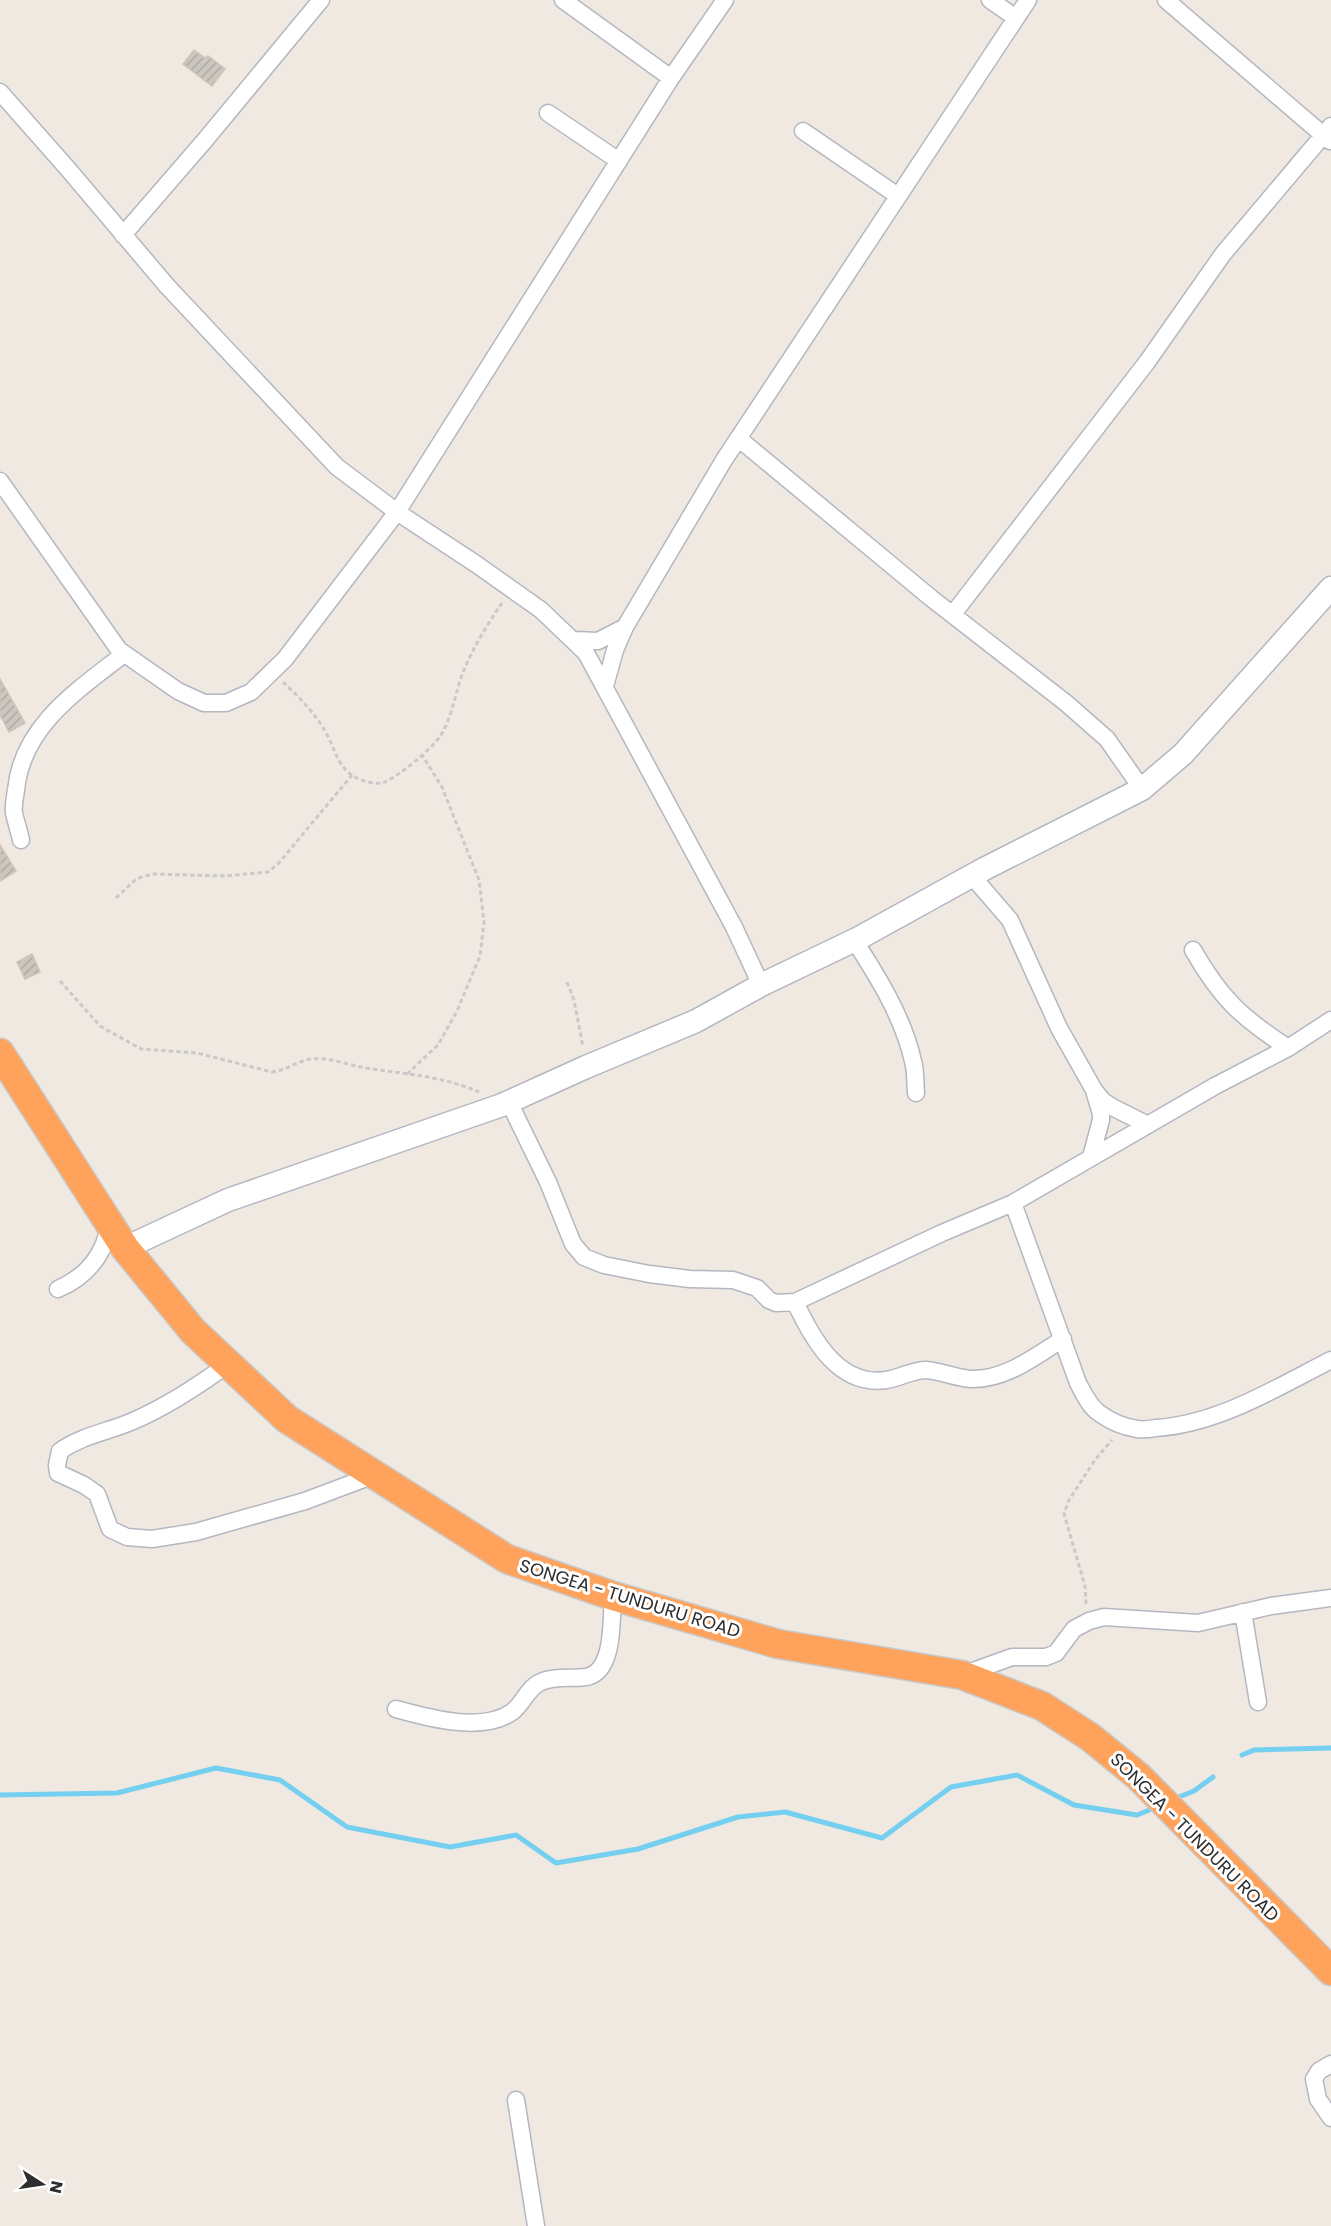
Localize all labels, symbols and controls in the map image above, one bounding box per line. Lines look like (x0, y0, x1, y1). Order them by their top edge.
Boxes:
street label: SONGEA - TUNDURU ROAD (517, 1552, 743, 1644)
street label: SONGEA - TUNDURU ROAD (1105, 1747, 1285, 1927)
north arrow (12, 2154, 72, 2214)
text: N (44, 2179, 69, 2195)

